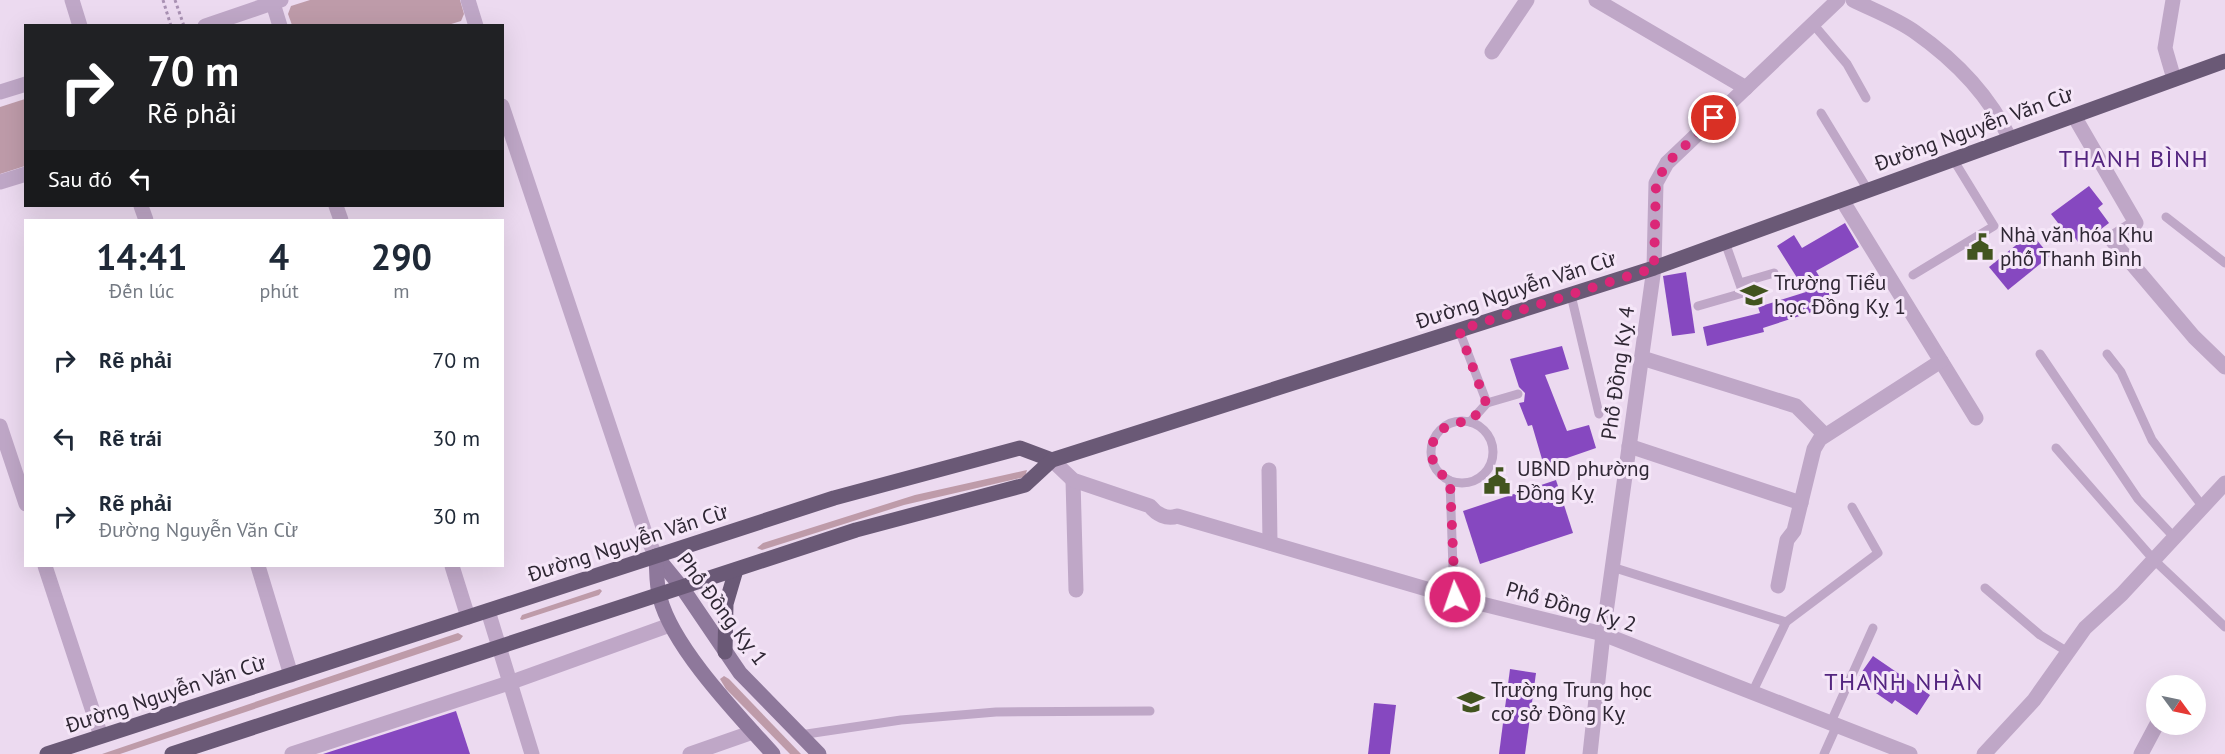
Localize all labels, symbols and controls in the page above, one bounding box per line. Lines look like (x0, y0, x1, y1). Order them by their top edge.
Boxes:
text: 70 m (147, 43, 239, 98)
icon: right (48, 48, 126, 126)
street label: Đường Nguyễn Văn Cừ (1870, 80, 2077, 177)
pin (1688, 92, 1739, 143)
text: Rẽ phải (147, 96, 237, 130)
icon: arrive (1697, 101, 1730, 134)
district label: THANH BÌNH (2059, 143, 2209, 174)
icon: left (124, 162, 157, 195)
text: Sau đó (48, 165, 112, 193)
place label: Nhà văn hóa Khu phố Thanh Bình (2000, 221, 2153, 272)
public building icon: Nhà văn hóa Khu phố Thanh Bình (1965, 232, 1995, 262)
text: 14:41 (96, 233, 187, 280)
text: 4 (269, 233, 289, 280)
text: 290 (371, 233, 432, 280)
street label: Đường Nguyễn Văn Cừ (1411, 244, 1619, 335)
place label: Trường Tiểu học Đồng Kỵ 1 (1774, 269, 1906, 320)
text: Đến lúc (109, 278, 174, 304)
text: phút (259, 278, 299, 304)
text: m (393, 278, 409, 304)
school or university icon: Trường Tiểu học Đồng Kỵ 1 (1739, 280, 1769, 310)
street label: Phố Đồng Kỵ 4 (1595, 305, 1640, 441)
icon: right (48, 344, 81, 377)
text: Rẽ phải (99, 346, 172, 374)
text: 70 m (432, 346, 480, 374)
icon: left (48, 422, 81, 455)
text: Rẽ trái (99, 424, 162, 452)
text: 30 m (432, 424, 480, 452)
place label: UBND phường Đồng Kỵ (1516, 455, 1650, 506)
public building icon: UBND phường Đồng Kỵ (1482, 466, 1512, 496)
text: Rẽ phải (99, 489, 172, 517)
street label: Đường Nguyễn Văn Cừ (523, 497, 731, 588)
icon: right (48, 500, 81, 533)
text: 30 m (432, 502, 480, 530)
text: Đường Nguyễn Văn Cừ (99, 517, 298, 543)
street label: Phố Đồng Kỵ 1 (671, 547, 774, 670)
position arrow (1423, 565, 1487, 629)
street label: Phố Đồng Kỵ 2 (1503, 575, 1639, 638)
street label: Đường Nguyễn Văn Cừ (61, 648, 269, 739)
district label: THANH NHÀN (1824, 666, 1984, 697)
north arrow (2146, 675, 2206, 735)
map controls (2146, 675, 2206, 735)
place label: Trường Trung học cơ sở Đồng Kỵ (1491, 676, 1652, 727)
school or university icon: Trường Trung học cơ sở Đồng Kỵ (1456, 687, 1486, 717)

